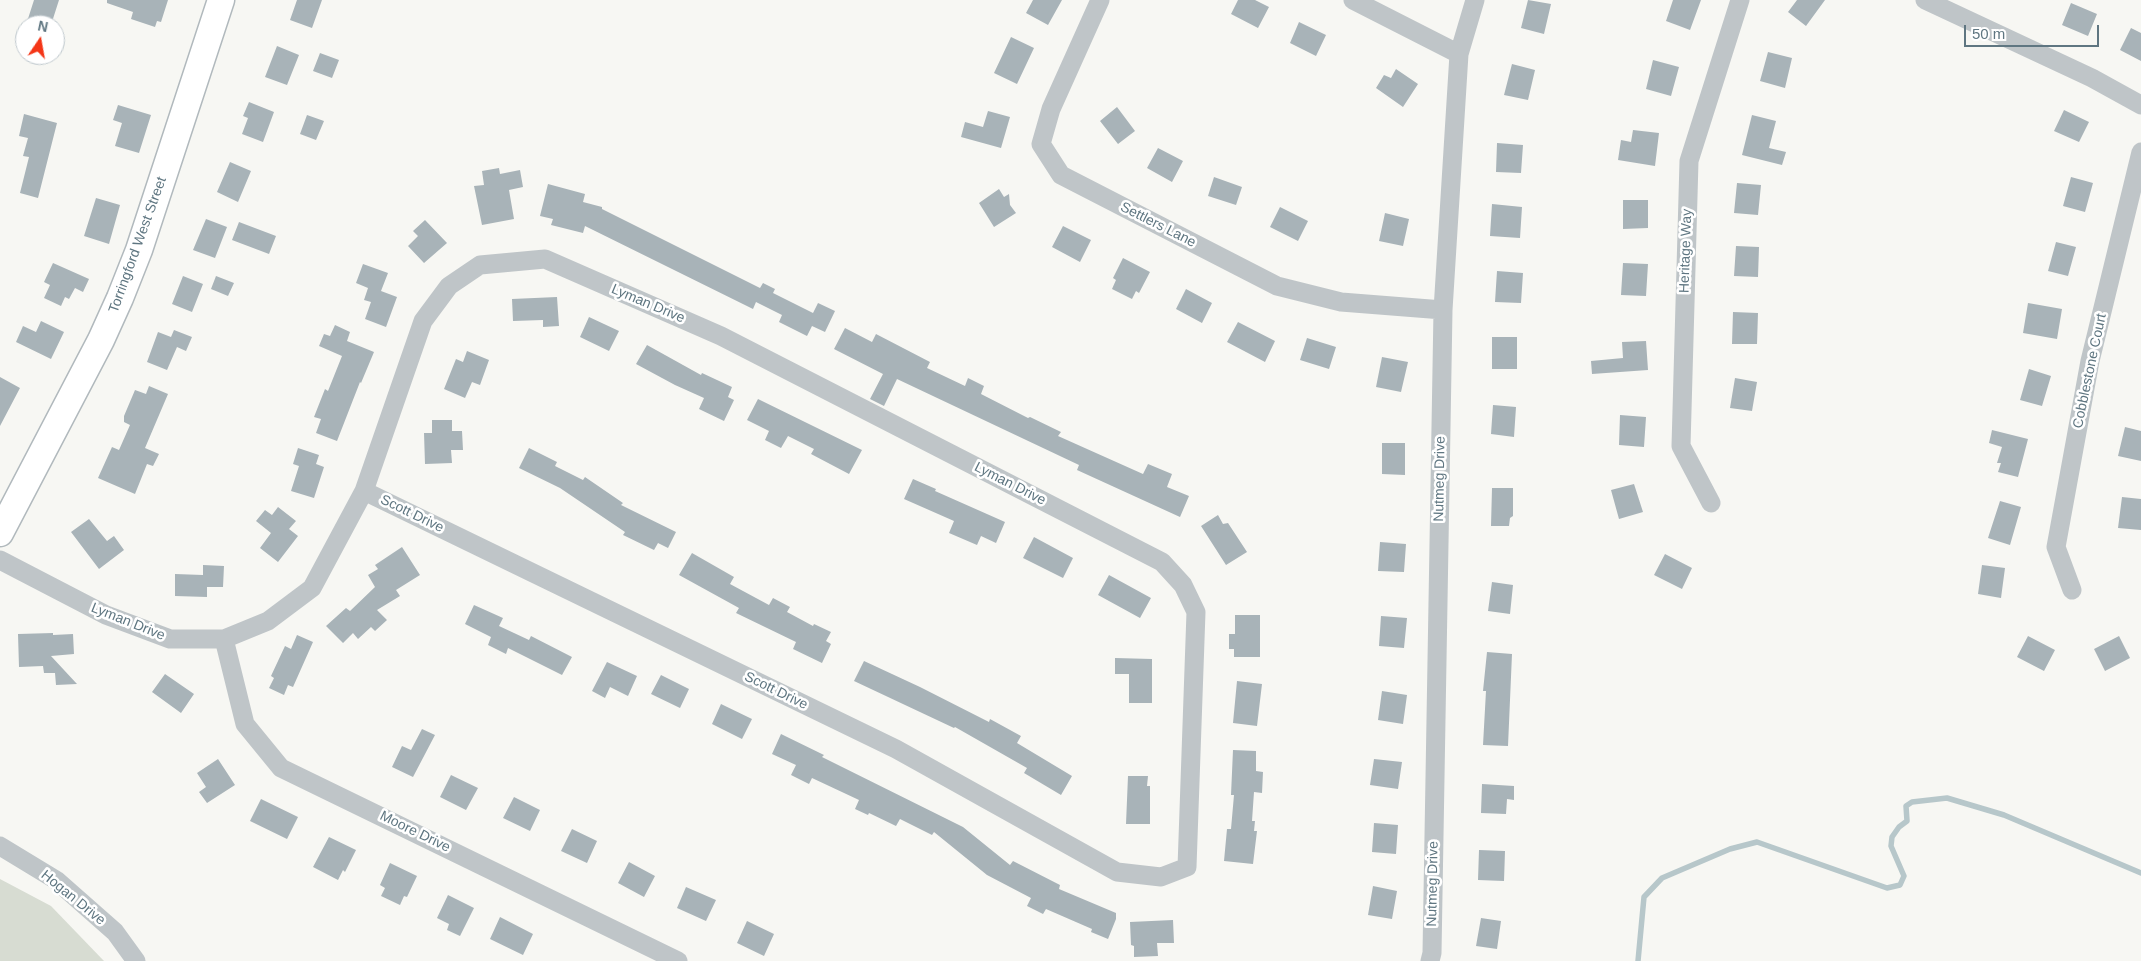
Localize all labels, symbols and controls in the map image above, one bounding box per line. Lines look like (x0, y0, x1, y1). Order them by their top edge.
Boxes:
north arrow (15, 15, 65, 65)
scale bar (1966, 15, 2101, 47)
text: N (36, 17, 50, 35)
text: 50 m (1972, 25, 2005, 42)
street label: Torringford West Street (106, 175, 170, 315)
street label: Settlers Lane (1117, 199, 1199, 251)
street label: Heritage Way (1676, 209, 1696, 293)
street label: Lyman Drive (609, 281, 687, 327)
street label: Cobblestone Court (2070, 312, 2110, 430)
street label: Nutmeg Drive (1431, 436, 1449, 522)
street label: Lyman Drive (971, 459, 1049, 509)
street label: Scott Drive (378, 491, 446, 537)
street label: Lyman Drive (89, 600, 167, 644)
street label: Scott Drive (742, 668, 810, 714)
street label: Moore Drive (377, 808, 453, 856)
street label: Nutmeg Drive (1424, 841, 1442, 927)
street label: Hogan Drive (37, 867, 109, 929)

